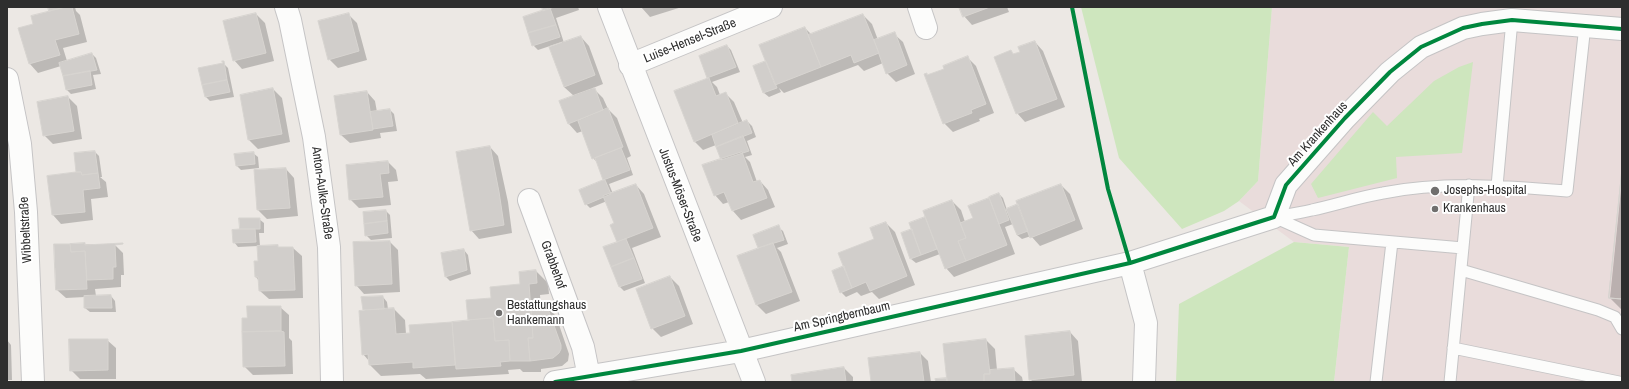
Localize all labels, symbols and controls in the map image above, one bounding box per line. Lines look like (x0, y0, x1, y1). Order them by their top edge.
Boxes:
street label: Luise-Hensel-Straße (641, 15, 739, 67)
street label: Am Krankenhaus (1285, 98, 1351, 170)
street label: Anton-Aulke-Straße (308, 146, 336, 240)
street label: Justus-Möser-Straße (655, 146, 705, 244)
place label: Josephs-Hospital (1444, 183, 1526, 199)
marker: Josephs-Hospital (1429, 185, 1441, 197)
street label: Wibbeltstraße (16, 196, 36, 264)
place label: Krankenhaus (1443, 201, 1506, 217)
marker: Krankenhaus (1430, 204, 1440, 214)
street label: Grabbehof (537, 239, 569, 291)
place label: Bestattungshaus Hankemann (507, 298, 586, 329)
street label: Am Springbernbaum (792, 298, 892, 336)
marker: Bestattungshaus Hankemann (494, 308, 504, 318)

